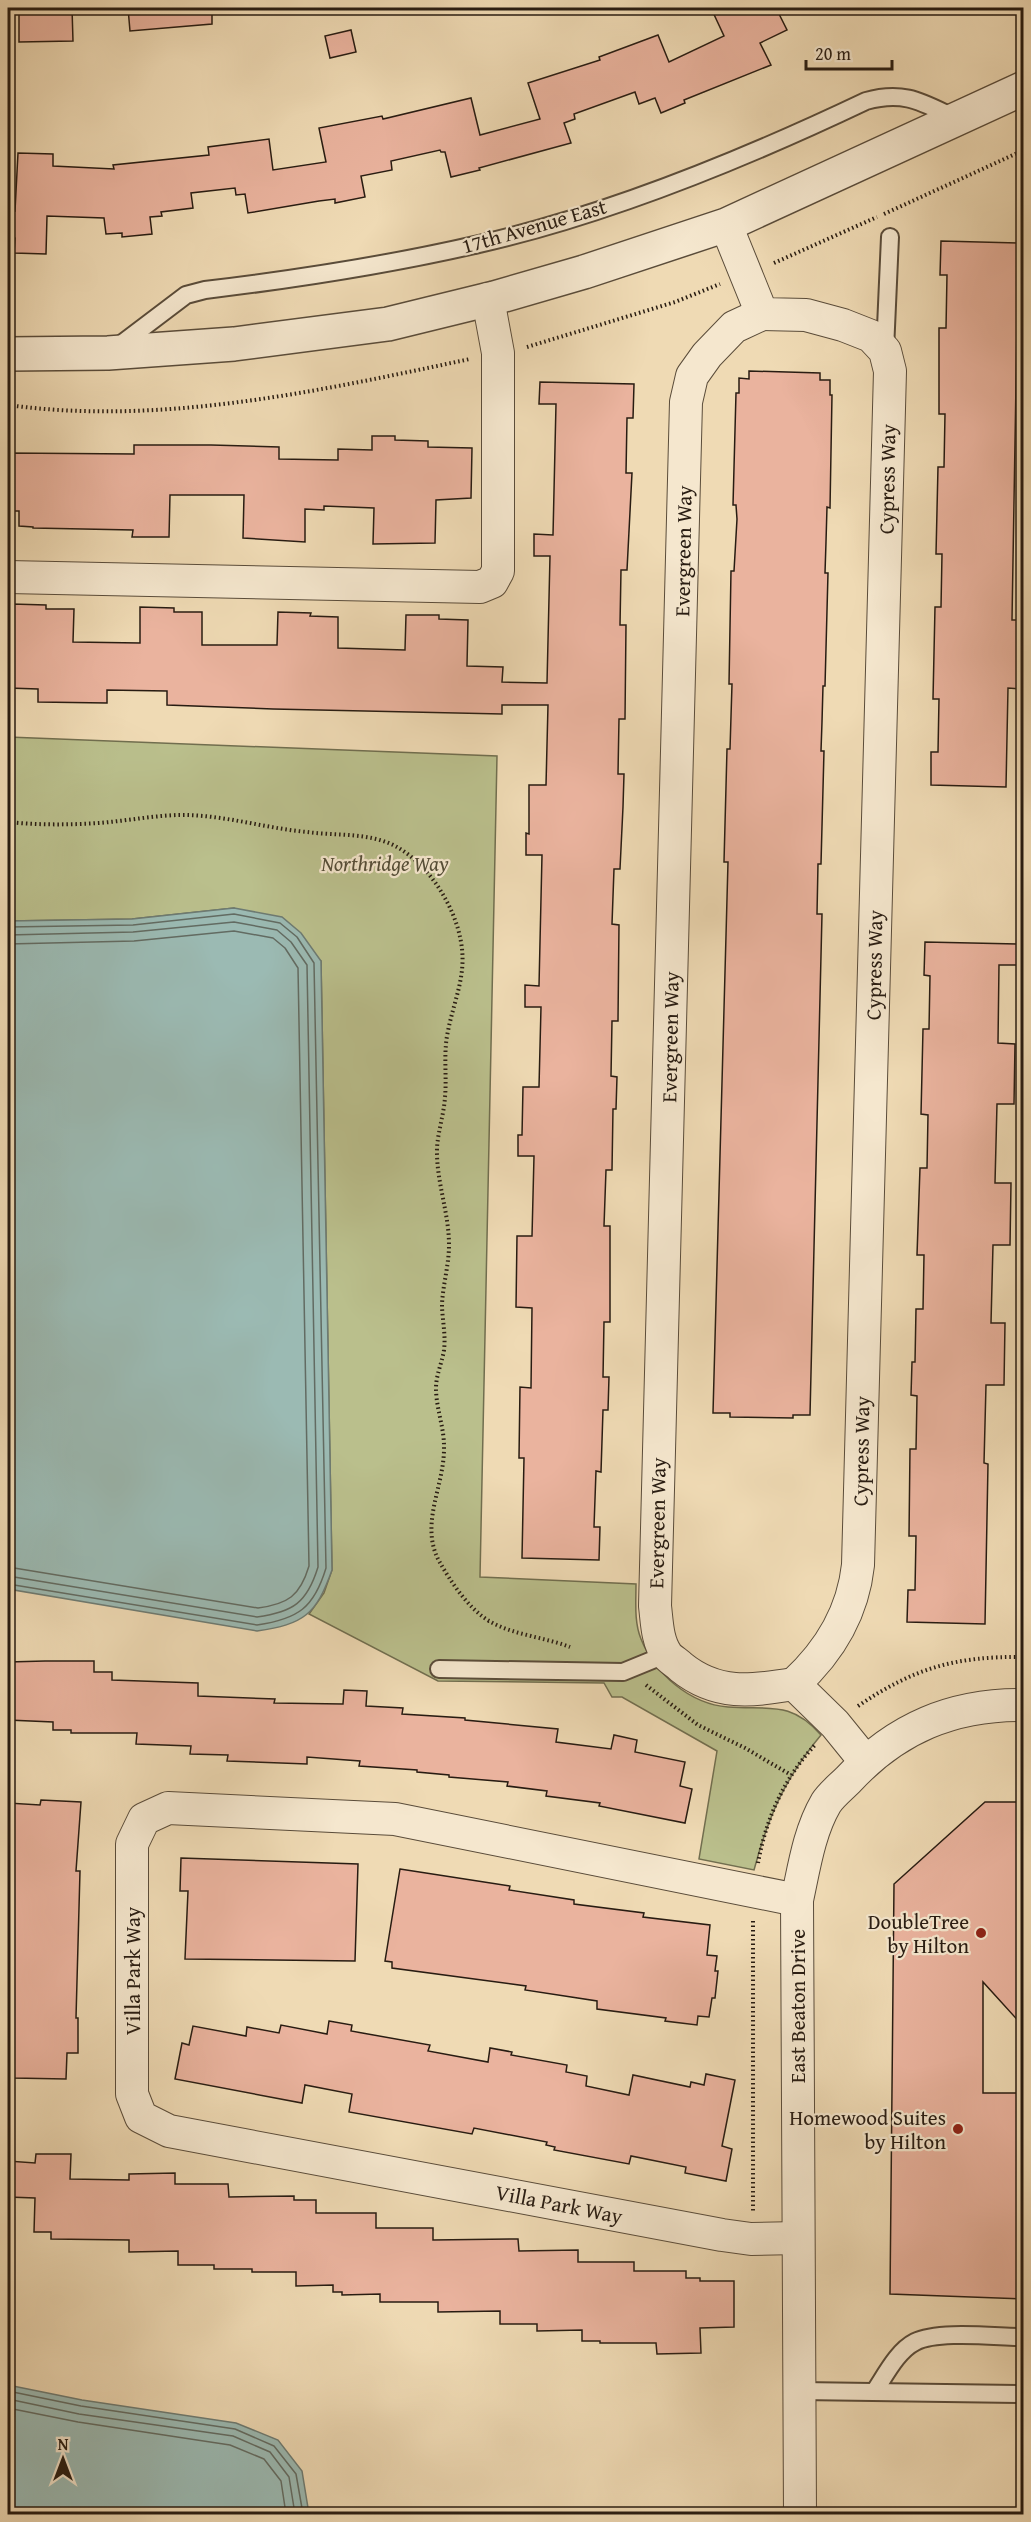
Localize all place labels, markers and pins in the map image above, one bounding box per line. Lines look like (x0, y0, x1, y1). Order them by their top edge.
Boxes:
place label: DoubleTree by Hilton (868, 1906, 969, 1961)
marker: DoubleTree by Hilton (974, 1926, 988, 1940)
place label: Homewood Suites by Hilton (789, 2102, 946, 2157)
marker: Homewood Suites by Hilton (951, 2122, 965, 2136)

